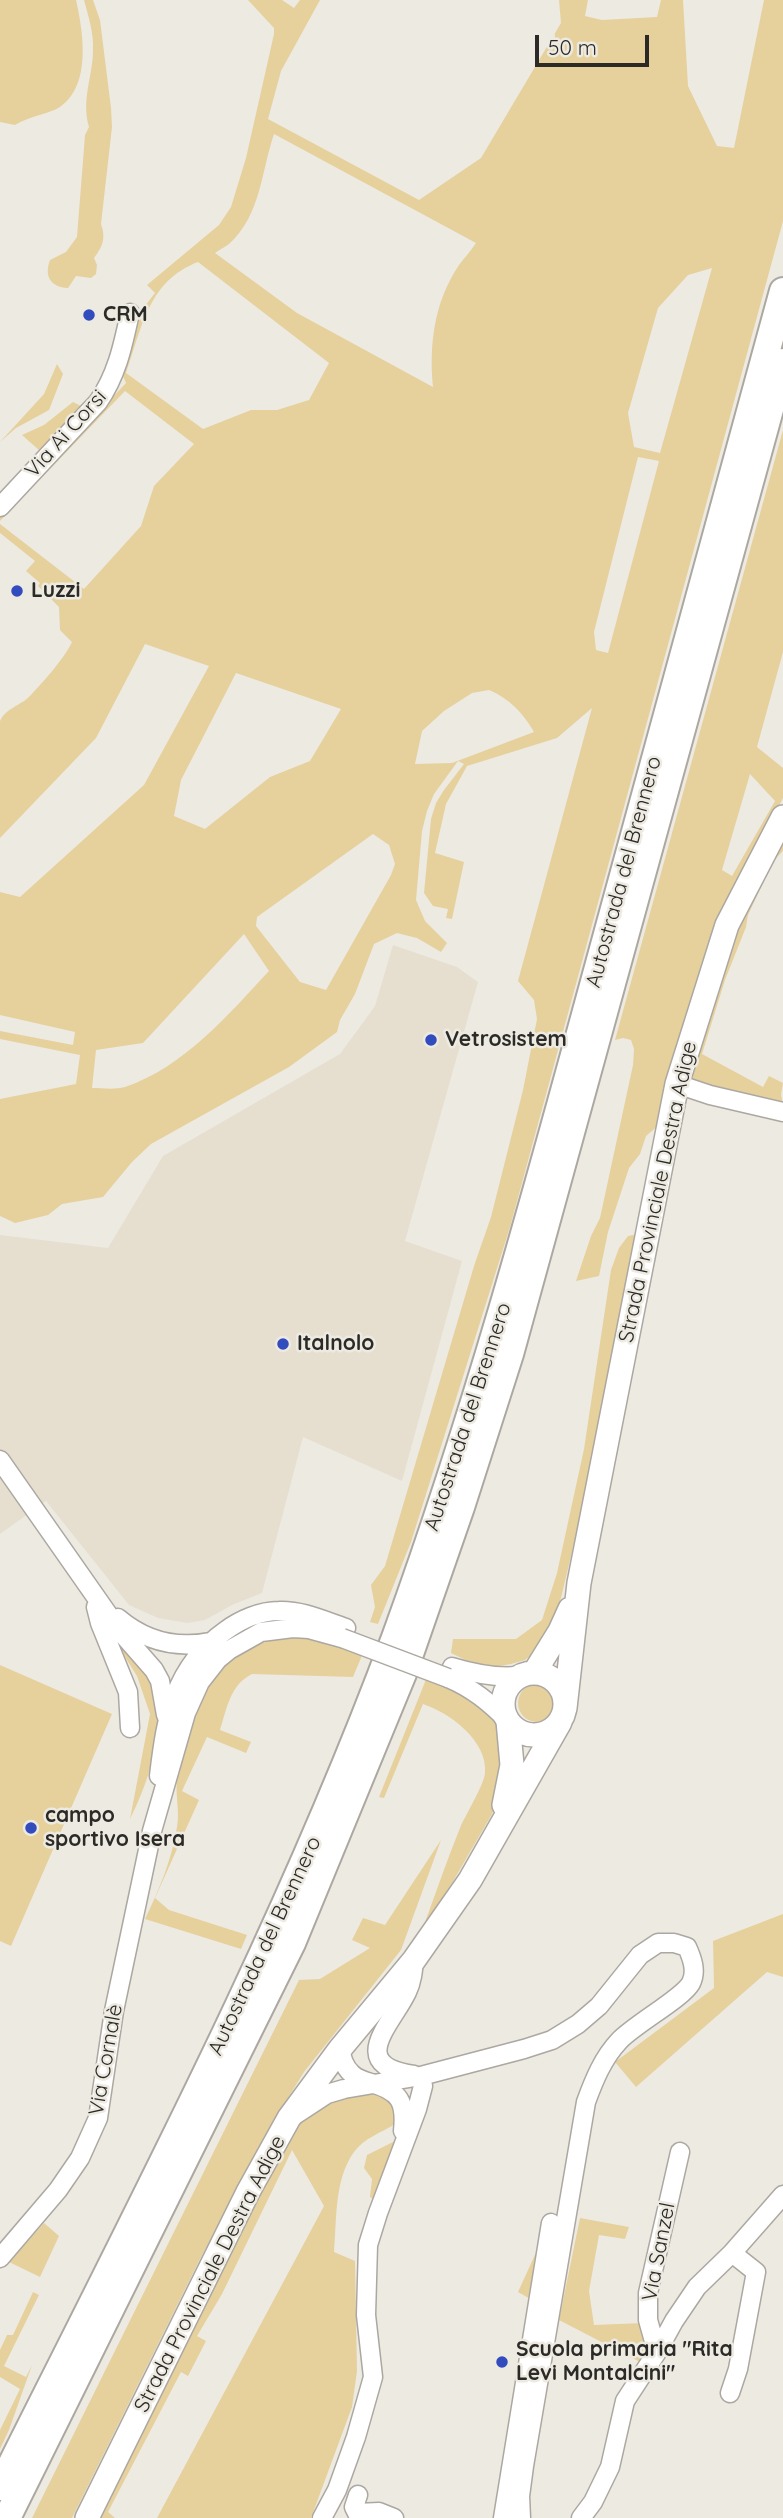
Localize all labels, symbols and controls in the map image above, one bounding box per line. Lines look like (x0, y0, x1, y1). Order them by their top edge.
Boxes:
scale bar (538, 21, 652, 65)
text: 50 m (548, 34, 597, 60)
place label: CRM (103, 302, 148, 328)
marker: CRM (81, 307, 97, 323)
street label: Via Ai Corsi (20, 385, 112, 483)
place label: Luzzi (31, 578, 80, 604)
marker: Luzzi (9, 583, 25, 599)
street label: Autostrada del Brennero (581, 754, 667, 990)
place label: Vetrosistem (445, 1027, 567, 1053)
marker: Vetrosistem (423, 1032, 439, 1048)
street label: Strada Provinciale Destra Adige (614, 1039, 702, 1345)
street label: Autostrada del Brennero (419, 1300, 517, 1534)
place label: Italnolo (297, 1331, 374, 1357)
marker: Italnolo (275, 1336, 291, 1352)
place label: campo sportivo Isera (45, 1803, 185, 1853)
marker: campo sportivo Isera (23, 1820, 39, 1836)
street label: Autostrada del Brennero (203, 1833, 327, 2059)
street label: Via Cornalè (84, 2002, 128, 2118)
street label: Strada Provinciale Destra Adige (129, 2131, 291, 2417)
street label: Via Sanzel (637, 2200, 681, 2304)
place label: Scuola primaria "Rita Levi Montalcini" (516, 2337, 733, 2387)
marker: Scuola primaria "Rita Levi Montalcini" (494, 2354, 510, 2370)

